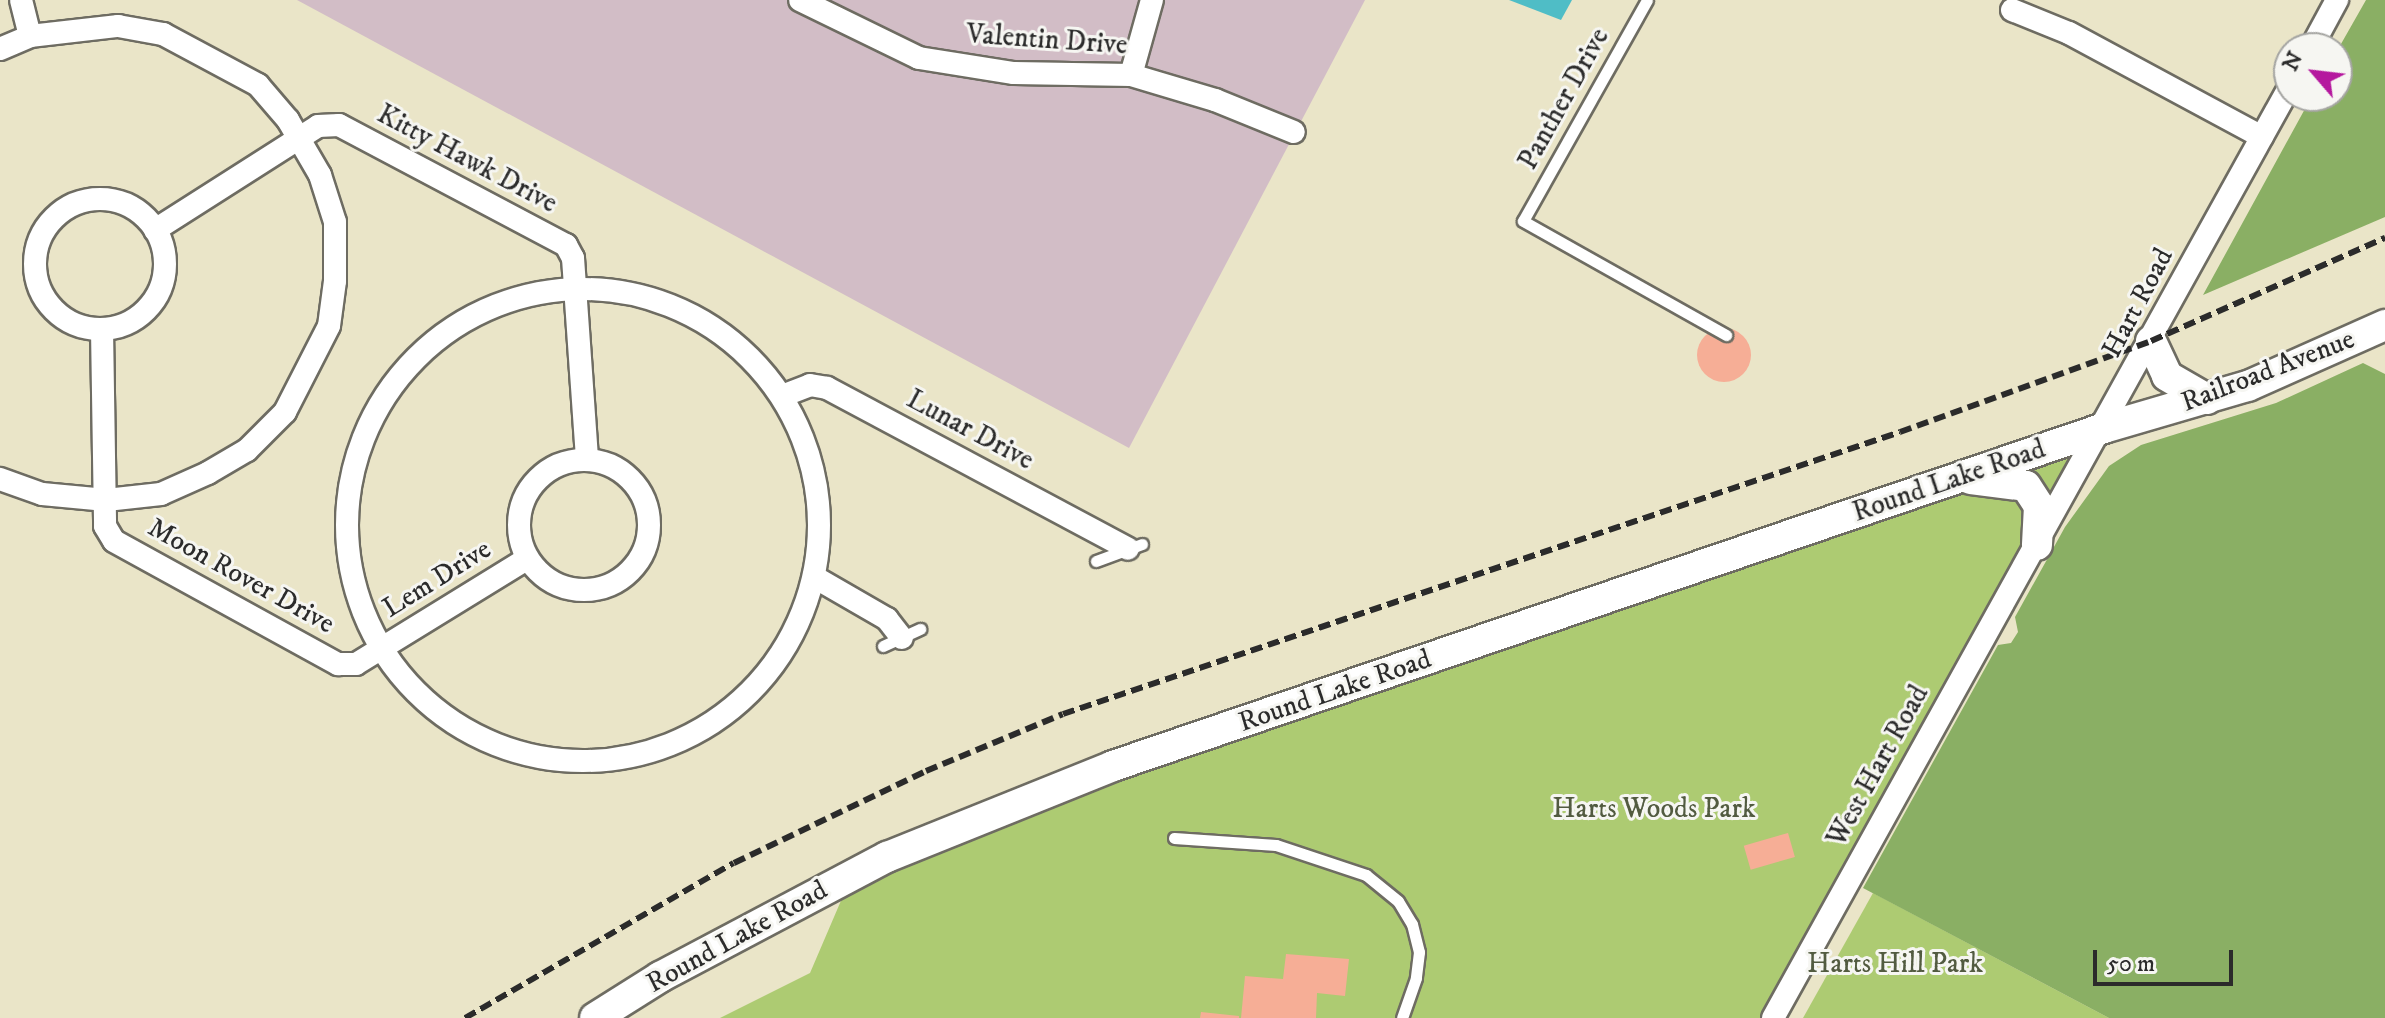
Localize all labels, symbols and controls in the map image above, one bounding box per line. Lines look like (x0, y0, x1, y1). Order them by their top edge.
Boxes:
street label: Valentin Drive (965, 18, 1129, 62)
street label: Panther Drive (1511, 22, 1617, 176)
north arrow (2273, 32, 2353, 112)
text: N (2277, 47, 2309, 76)
street label: Kitty Hawk Drive (371, 97, 563, 221)
street label: Hart Road (2095, 243, 2181, 363)
street label: Railroad Avenue (2177, 323, 2359, 419)
street label: Lunar Drive (901, 383, 1039, 477)
street label: Round Lake Road (1848, 432, 2050, 530)
street label: Moon Rover Drive (142, 511, 340, 641)
street label: Lem Drive (377, 533, 497, 625)
street label: Round Lake Road (1234, 642, 1436, 740)
street label: West Hart Road (1820, 680, 1936, 852)
park label: Harts Woods Park (1552, 792, 1756, 826)
street label: Round Lake Road (641, 873, 833, 1001)
scale bar (2097, 934, 2237, 984)
park label: Harts Hill Park (1807, 947, 1983, 981)
text: 50 m (2107, 949, 2155, 979)

